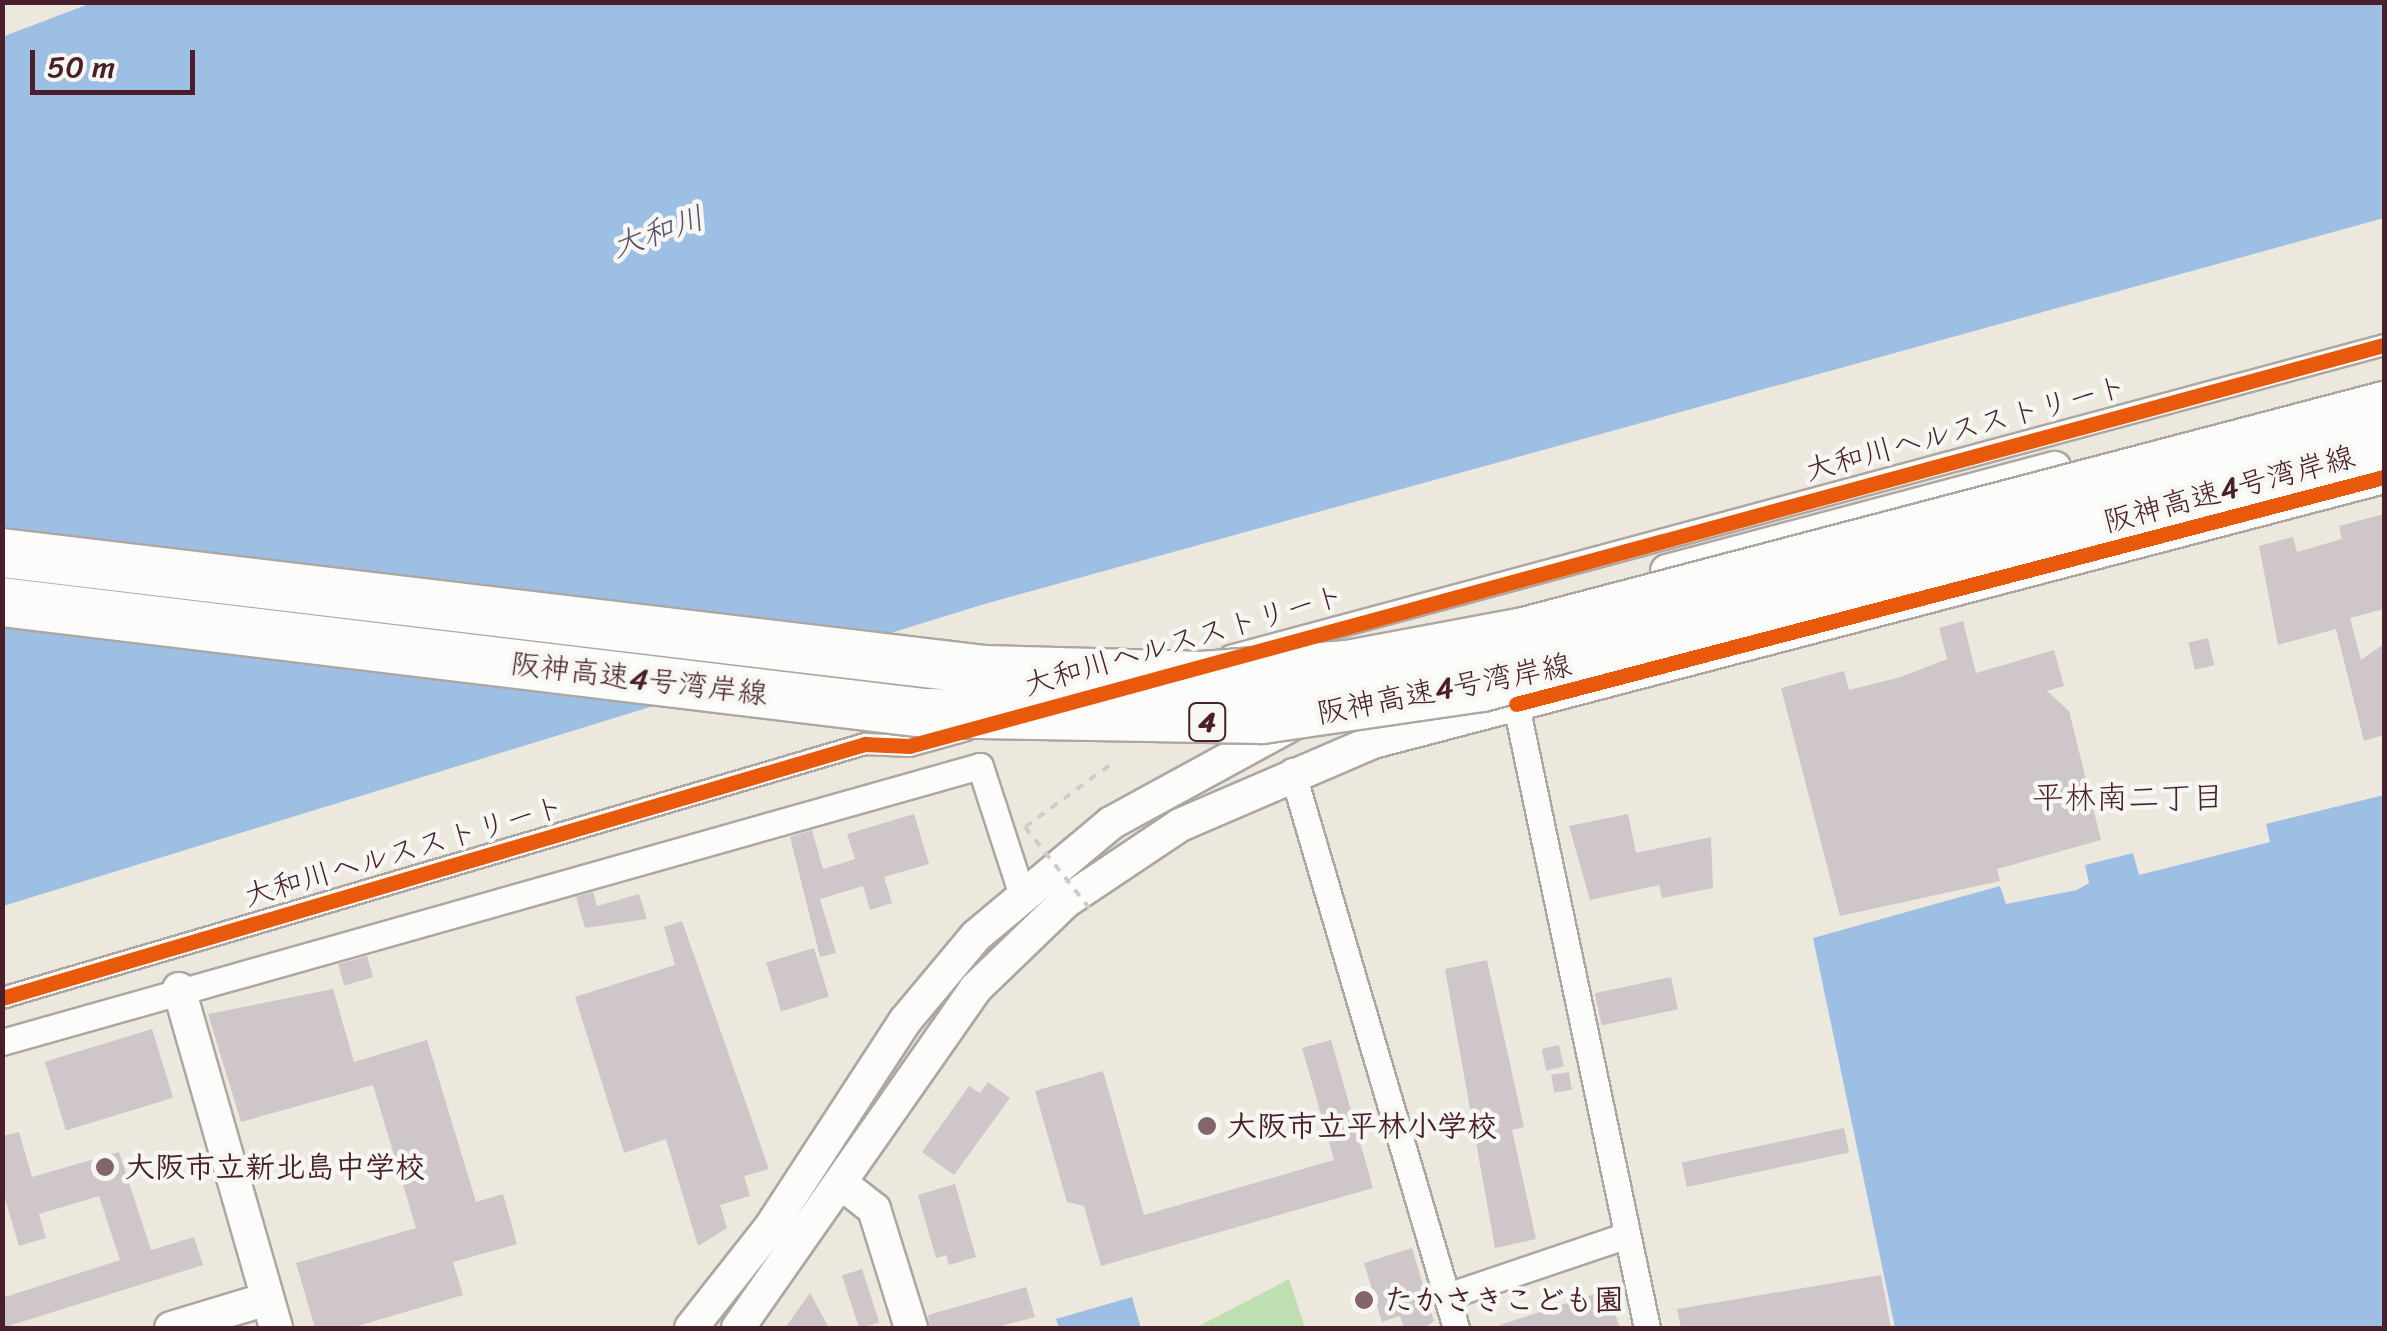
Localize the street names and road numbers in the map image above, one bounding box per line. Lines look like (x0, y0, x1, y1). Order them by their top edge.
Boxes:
street label: 大和川ヘルスストリート (1802, 368, 2130, 488)
street label: 阪神高速4号湾岸線 (2099, 438, 2359, 540)
street label: 大和川ヘルスストリート (1020, 577, 1348, 703)
street label: 阪神高速4号湾岸線 (508, 645, 770, 713)
street label: 阪神高速4号湾岸線 (1314, 647, 1574, 731)
road number: 4 (1187, 699, 1227, 745)
street label: 大和川ヘルスストリート (240, 788, 568, 914)

